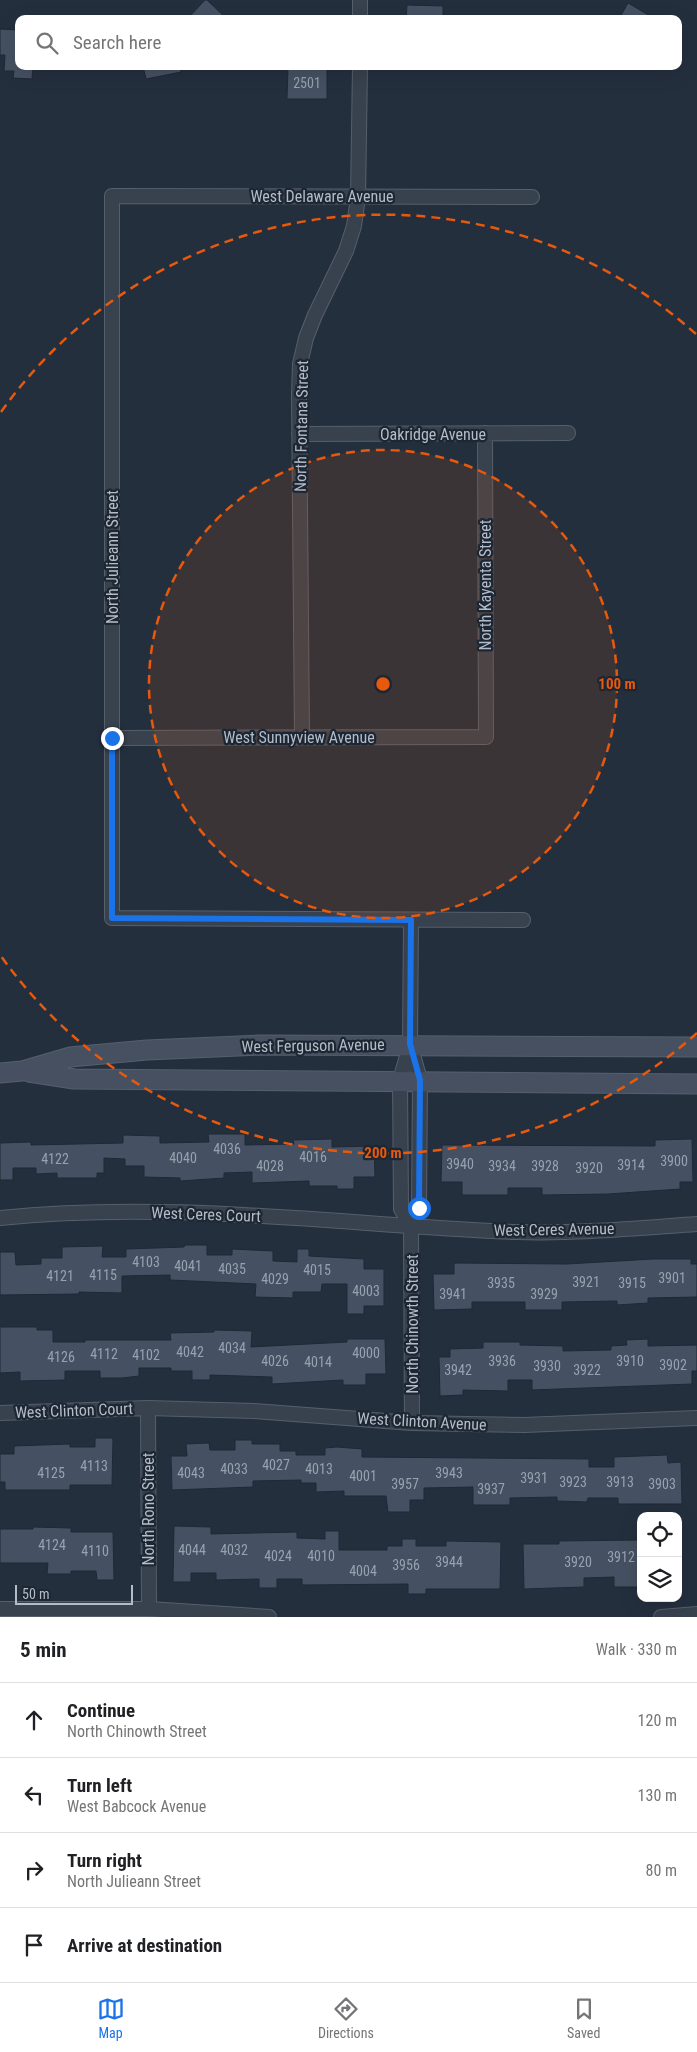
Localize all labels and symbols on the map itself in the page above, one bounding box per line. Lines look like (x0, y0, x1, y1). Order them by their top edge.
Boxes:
house number: 2501 (293, 75, 321, 91)
street label: West Delaware Avenue (250, 187, 394, 206)
street label: North Fontana Street (291, 360, 312, 492)
street label: Oakridge Avenue (380, 425, 486, 444)
street label: North Julieann Street (103, 490, 122, 624)
street label: North Kayenta Street (476, 519, 495, 651)
centre of rings (374, 675, 392, 693)
text: 100 m (598, 675, 636, 693)
route end (101, 727, 124, 750)
street label: West Sunnyview Avenue (223, 728, 375, 747)
street label: West Ferguson Avenue (241, 1035, 385, 1056)
house number: 4036 (213, 1141, 241, 1157)
text: 200 m (364, 1144, 402, 1162)
house number: 4016 (299, 1149, 327, 1165)
house number: 4040 (169, 1150, 197, 1166)
house number: 4122 (41, 1151, 69, 1167)
house number: 3900 (660, 1153, 688, 1169)
house number: 3940 (446, 1156, 474, 1172)
house number: 3914 (617, 1157, 645, 1173)
house number: 4028 (256, 1158, 284, 1174)
house number: 3934 (488, 1158, 516, 1174)
house number: 3928 (531, 1158, 559, 1174)
house number: 3920 (575, 1160, 603, 1176)
route start (408, 1197, 431, 1220)
street label: West Ceres Court (151, 1203, 261, 1226)
street label: West Ceres Avenue (493, 1219, 615, 1240)
house number: 4103 (132, 1254, 160, 1270)
street label: North Chinowth Street (403, 1254, 422, 1394)
house number: 4041 (174, 1258, 202, 1274)
house number: 4035 (218, 1261, 246, 1277)
house number: 4015 (303, 1262, 331, 1278)
house number: 4115 (89, 1267, 117, 1283)
house number: 4121 (46, 1268, 74, 1284)
house number: 3901 (658, 1270, 686, 1286)
house number: 4029 (261, 1271, 289, 1287)
house number: 3921 (572, 1274, 600, 1290)
house number: 3935 (487, 1275, 515, 1291)
house number: 3915 (618, 1275, 646, 1291)
house number: 4003 (352, 1283, 380, 1299)
house number: 3941 (439, 1286, 467, 1302)
house number: 3929 (530, 1286, 558, 1302)
house number: 4034 (218, 1340, 246, 1356)
house number: 4042 (176, 1344, 204, 1360)
house number: 4000 (352, 1345, 380, 1361)
house number: 4112 (90, 1346, 118, 1362)
house number: 4102 (132, 1347, 160, 1363)
house number: 4126 (47, 1349, 75, 1365)
house number: 4026 (261, 1353, 289, 1369)
house number: 3936 (488, 1353, 516, 1369)
house number: 3910 (616, 1353, 644, 1369)
house number: 4014 (304, 1354, 332, 1370)
house number: 3902 (659, 1357, 687, 1373)
house number: 3930 (533, 1358, 561, 1374)
house number: 3942 (444, 1362, 472, 1378)
house number: 3922 (573, 1362, 601, 1378)
street label: West Clinton Court (15, 1399, 134, 1422)
street label: West Clinton Avenue (357, 1409, 487, 1434)
street label: North Rono Street (139, 1452, 158, 1565)
house number: 4027 (262, 1457, 290, 1473)
house number: 4113 (80, 1458, 108, 1474)
house number: 4033 (220, 1461, 248, 1477)
house number: 4013 (305, 1461, 333, 1477)
house number: 4125 (37, 1465, 65, 1481)
house number: 4043 (177, 1465, 205, 1481)
house number: 3943 (435, 1465, 463, 1481)
house number: 4001 (349, 1468, 377, 1484)
house number: 3931 (520, 1470, 548, 1486)
house number: 3923 (559, 1474, 587, 1490)
house number: 3913 (606, 1474, 634, 1490)
house number: 3957 (391, 1476, 419, 1492)
house number: 3903 (648, 1476, 676, 1492)
house number: 3937 (477, 1481, 505, 1497)
house number: 4124 (38, 1537, 66, 1553)
house number: 4044 (178, 1542, 206, 1558)
house number: 4032 (220, 1542, 248, 1558)
house number: 4110 (81, 1543, 109, 1559)
house number: 4024 (264, 1548, 292, 1564)
house number: 4010 (307, 1548, 335, 1564)
house number: 3912 (607, 1549, 635, 1565)
house number: 3944 (435, 1554, 463, 1570)
house number: 3920 (564, 1554, 592, 1570)
house number: 3956 (392, 1557, 420, 1573)
house number: 4004 (349, 1563, 377, 1579)
scale bar (15, 1582, 132, 1605)

